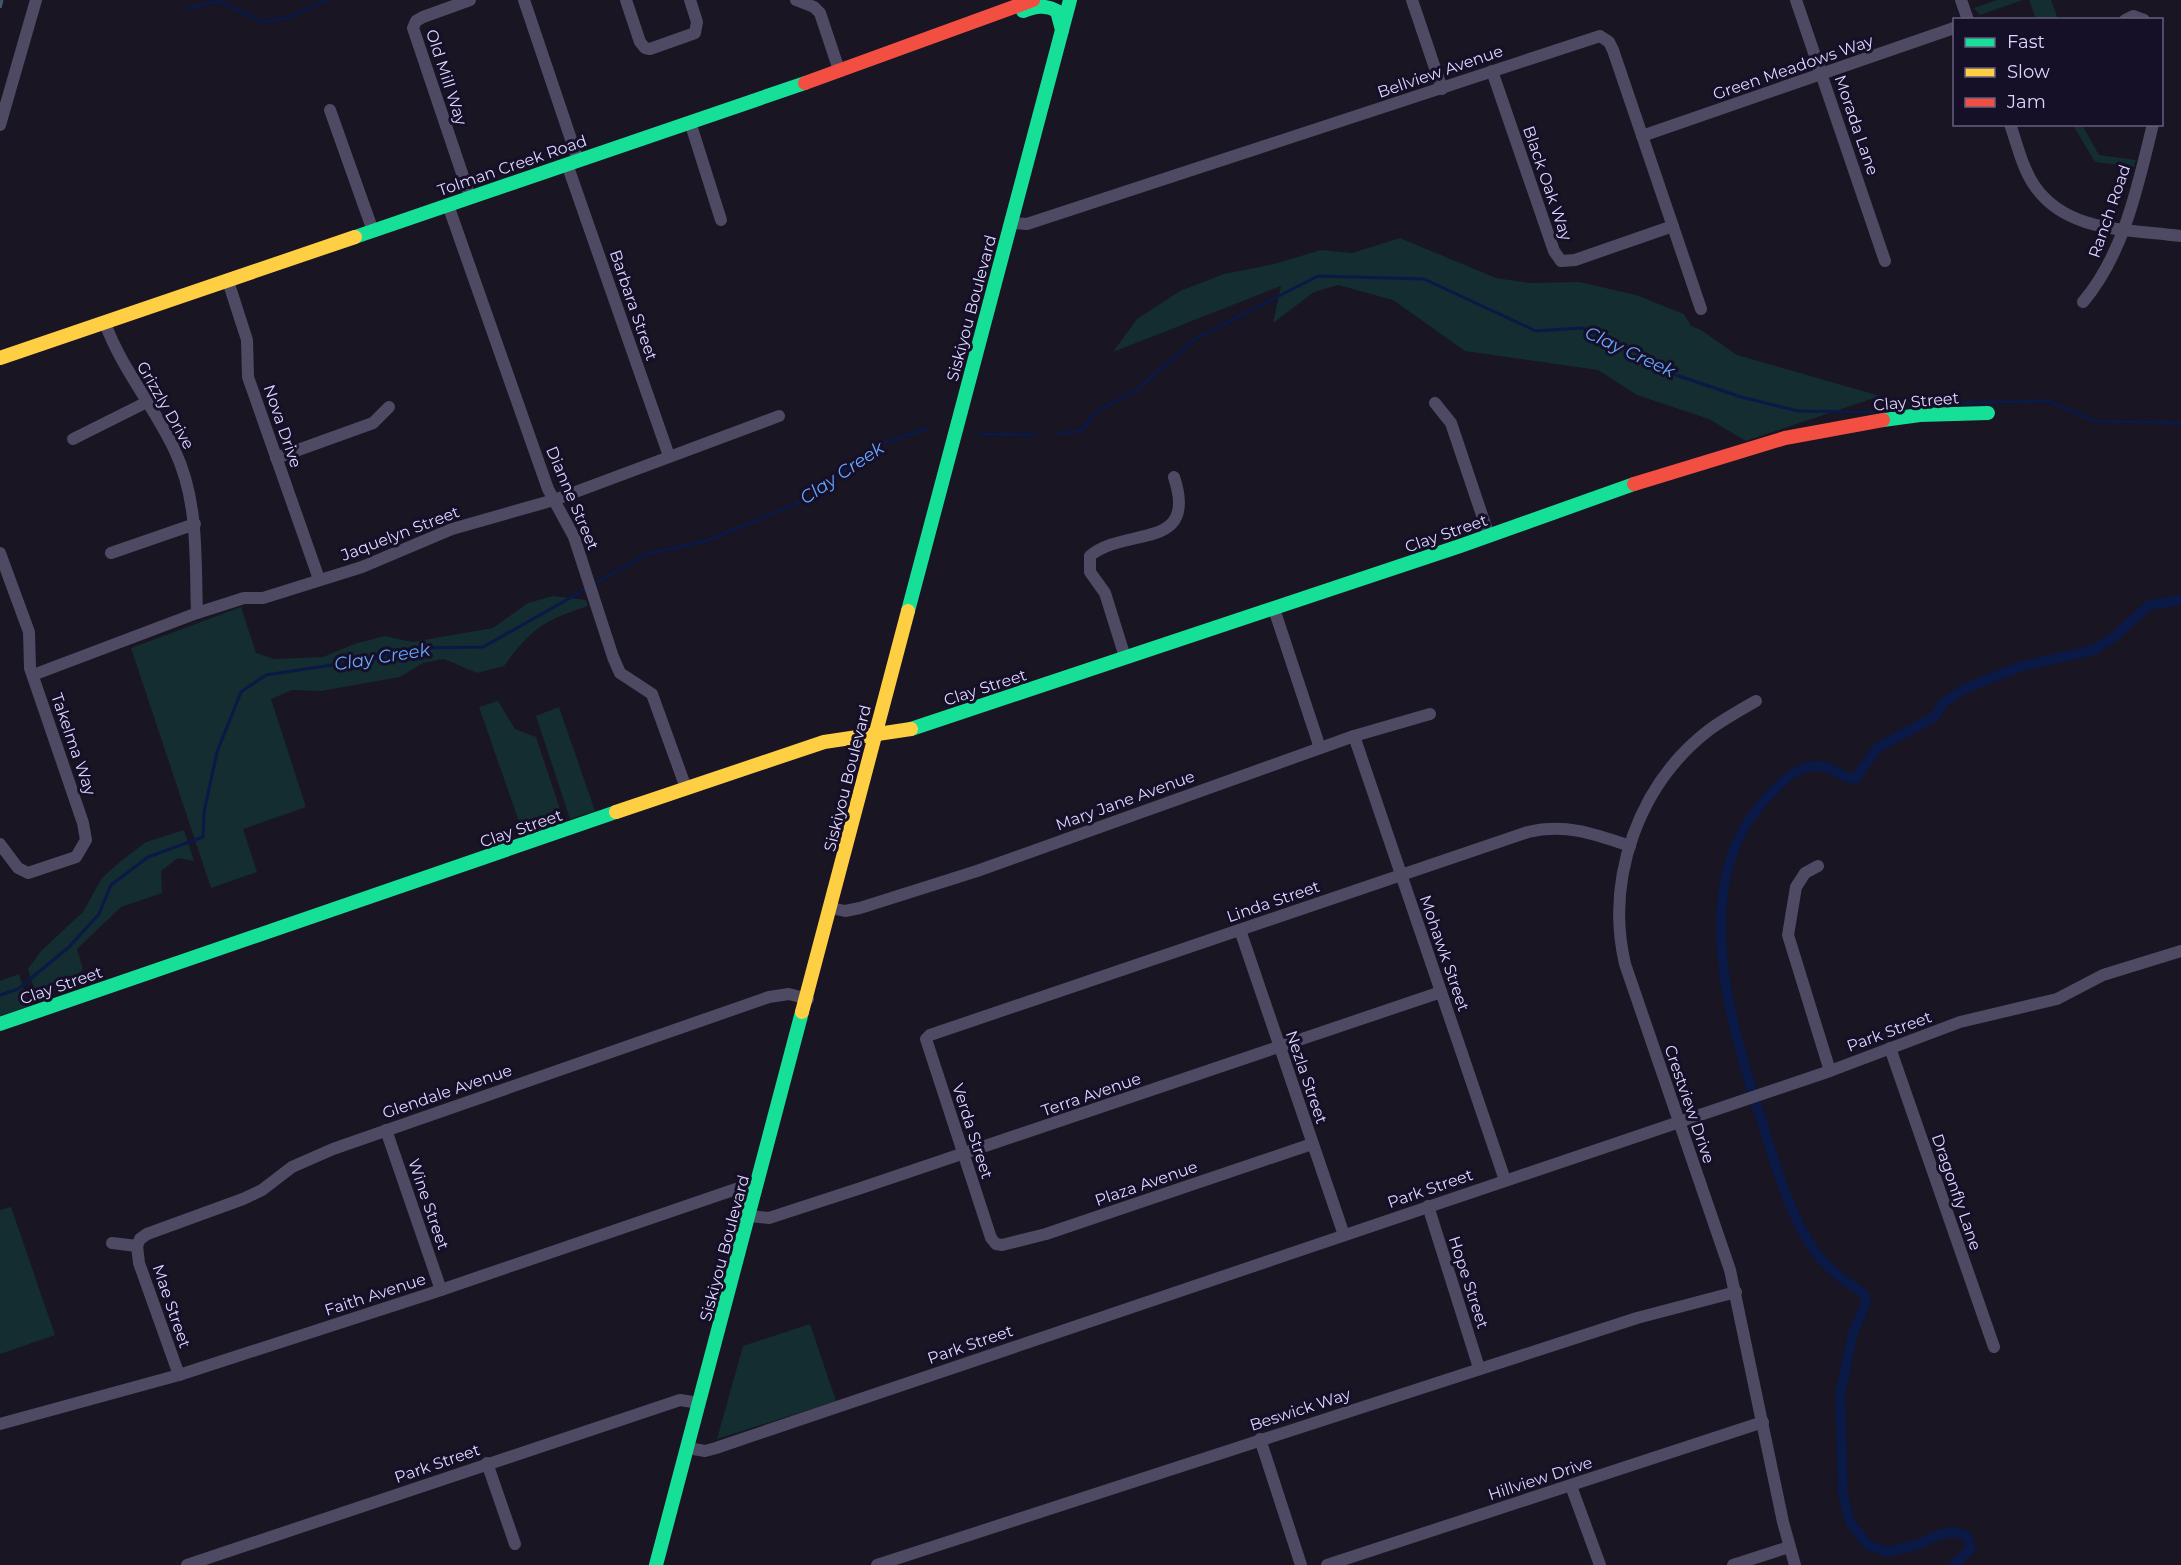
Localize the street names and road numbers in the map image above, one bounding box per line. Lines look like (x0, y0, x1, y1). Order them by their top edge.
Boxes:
street label: Old Mill Way (422, 27, 471, 128)
street label: Green Meadows Way (1710, 31, 1876, 104)
street label: Bellview Avenue (1375, 41, 1505, 102)
street label: Morada Lane (1831, 73, 1882, 178)
street label: Black Oak Way (1519, 123, 1576, 243)
street label: Tolman Creek Road (435, 131, 589, 200)
street label: Ranch Road (2085, 162, 2134, 260)
street label: Siskiyou Boulevard (943, 233, 1000, 383)
street label: Barbara Street (606, 247, 662, 363)
street label: Grizzly Drive (133, 358, 198, 453)
street label: Nova Drive (259, 382, 306, 470)
street label: Clay Street (1872, 388, 1960, 415)
street label: Dianne Street (542, 443, 603, 553)
street label: Jaquelyn Street (337, 502, 462, 565)
street label: Clay Street (1402, 510, 1490, 556)
street label: Clay Street (941, 665, 1029, 710)
street label: Takelma Way (47, 691, 100, 798)
street label: Siskiyou Boulevard (820, 703, 875, 854)
street label: Mary Jane Avenue (1053, 767, 1197, 834)
street label: Clay Street (477, 805, 565, 851)
street label: Linda Street (1224, 876, 1323, 926)
street label: Mohawk Street (1416, 893, 1473, 1014)
street label: Clay Street (17, 962, 105, 1008)
street label: Park Street (1844, 1007, 1935, 1056)
street label: Nezla Street (1282, 1028, 1331, 1127)
street label: Crestview Drive (1660, 1042, 1719, 1166)
street label: Glendale Avenue (380, 1060, 515, 1123)
street label: Terra Avenue (1039, 1069, 1143, 1120)
street label: Verda Street (948, 1081, 997, 1182)
street label: Dragonfly Lane (1928, 1131, 1985, 1253)
street label: Wine Street (404, 1156, 453, 1253)
street label: Plaza Avenue (1092, 1157, 1200, 1210)
street label: Park Street (1385, 1165, 1476, 1212)
street label: Siskiyou Boulevard (696, 1173, 753, 1323)
street label: Hope Street (1445, 1234, 1493, 1331)
street label: Mae Street (148, 1262, 195, 1351)
street label: Faith Avenue (322, 1269, 428, 1320)
street label: Park Street (925, 1321, 1016, 1368)
street label: Beswick Way (1247, 1384, 1353, 1435)
street label: Park Street (392, 1440, 483, 1487)
street label: Hillview Drive (1486, 1453, 1595, 1504)

